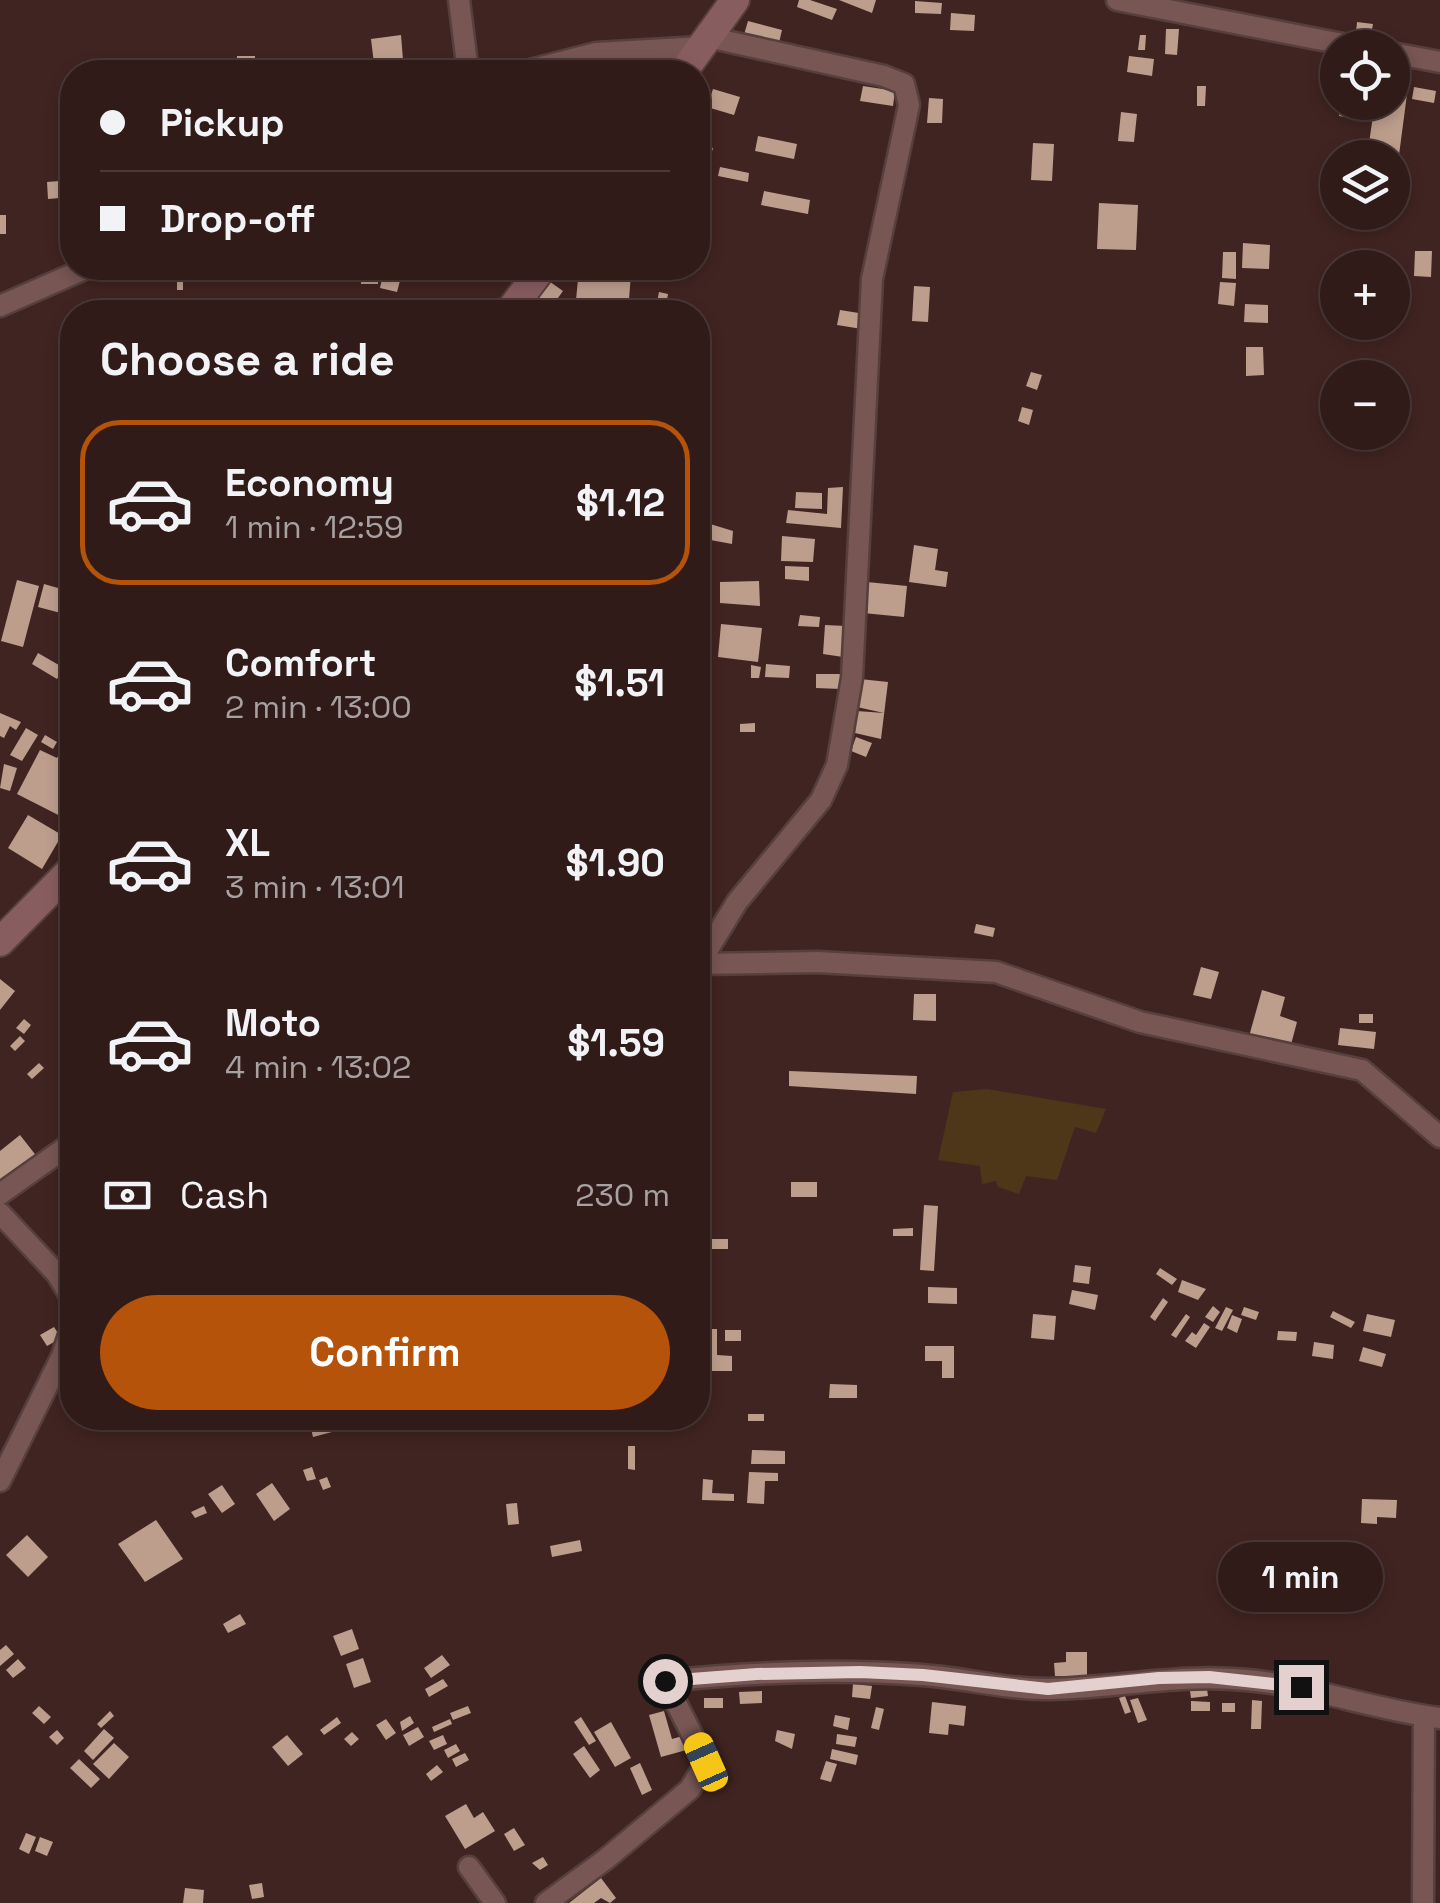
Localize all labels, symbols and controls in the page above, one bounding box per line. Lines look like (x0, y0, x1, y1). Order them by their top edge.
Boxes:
map controls (1320, 30, 1410, 450)
button: locate (1320, 30, 1410, 120)
text: Pickup (160, 99, 284, 147)
button: layers (1320, 140, 1410, 230)
text: Drop-off (160, 195, 315, 243)
button: + (1320, 250, 1410, 340)
text: Choose a ride (100, 331, 395, 388)
button: − (1320, 360, 1410, 450)
icon: car (105, 458, 195, 548)
text: Economy (225, 459, 394, 507)
text: $1.12 (576, 479, 665, 527)
text: 1 min · 12:59 (225, 507, 404, 547)
icon: car (105, 638, 195, 728)
text: Comfort (225, 639, 376, 687)
text: $1.51 (574, 659, 665, 707)
text: 2 min · 13:00 (225, 687, 412, 727)
icon: car (105, 818, 195, 908)
text: XL (225, 819, 270, 867)
text: $1.90 (565, 839, 665, 887)
text: 3 min · 13:01 (225, 867, 405, 907)
icon: car (105, 998, 195, 1088)
text: Moto (225, 999, 321, 1047)
text: $1.59 (567, 1019, 665, 1067)
text: 4 min · 13:02 (225, 1047, 411, 1087)
icon: cash (100, 1168, 155, 1223)
text: Cash (180, 1171, 269, 1219)
text: 230 m (575, 1175, 670, 1215)
button: Confirm (100, 1295, 670, 1410)
callout: 1 min (1218, 1542, 1384, 1612)
text: 1 min (1261, 1557, 1340, 1597)
route start (643, 1659, 688, 1704)
route end (1279, 1665, 1324, 1710)
car (680, 1728, 732, 1796)

